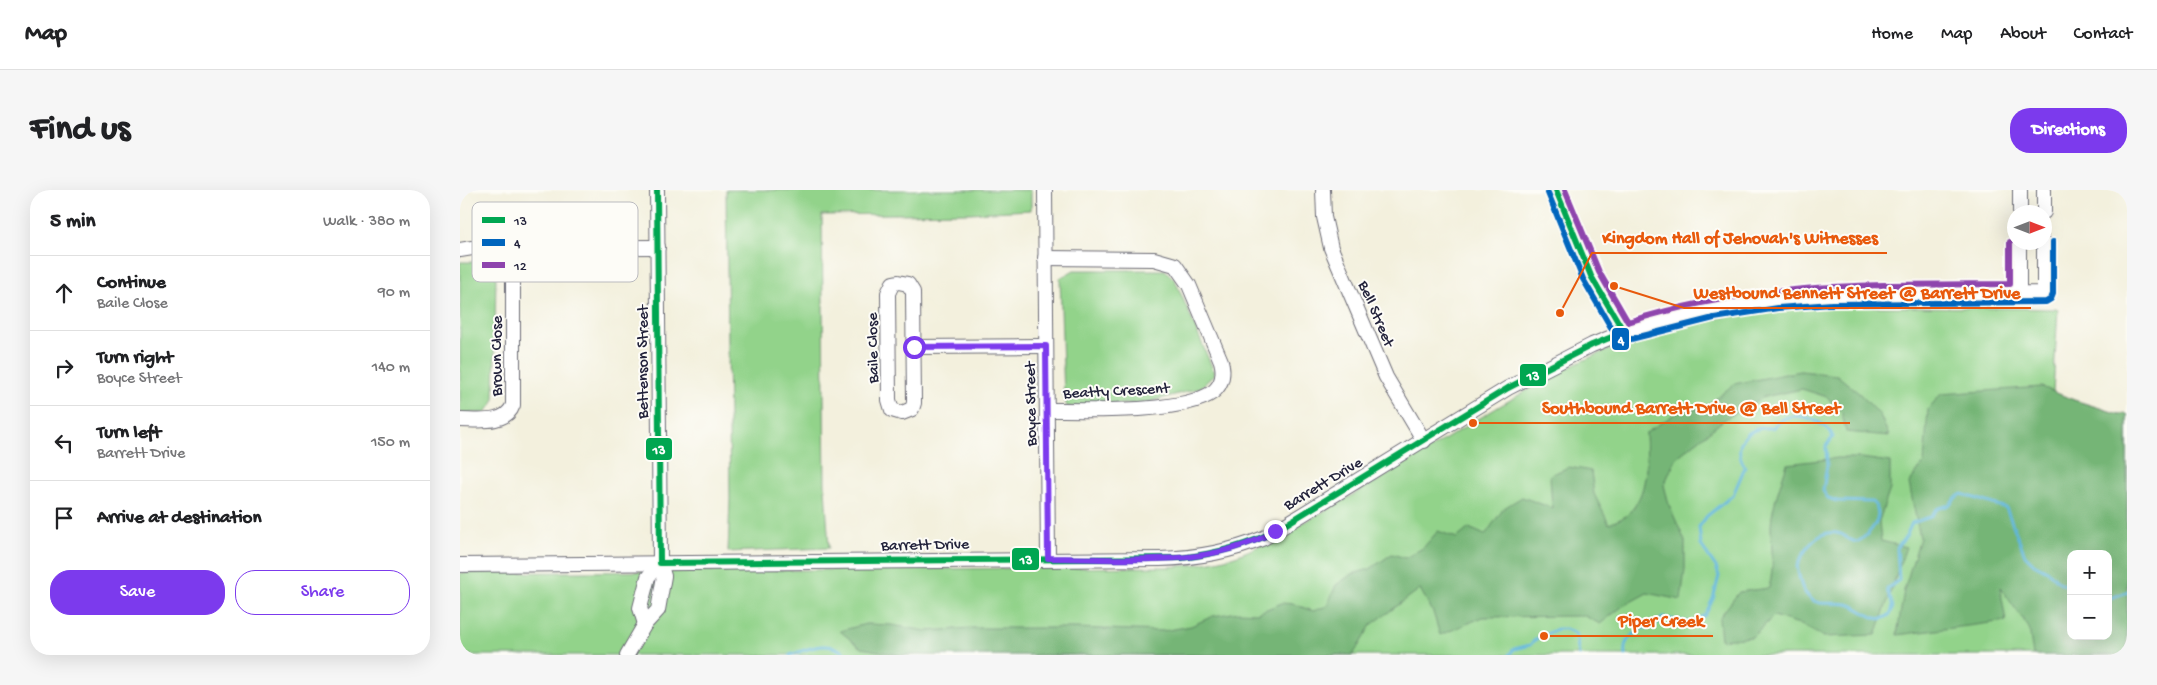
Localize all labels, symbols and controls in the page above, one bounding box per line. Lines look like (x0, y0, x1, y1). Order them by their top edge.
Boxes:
text: Map (25, 20, 67, 49)
text: Home (1871, 24, 1913, 45)
text: Map (1941, 24, 1972, 45)
text: About (2000, 24, 2046, 45)
text: Contact (2074, 24, 2132, 45)
button: Directions (2010, 108, 2127, 153)
text: Find us (30, 110, 130, 151)
legend (472, 202, 638, 282)
north arrow (2007, 205, 2052, 250)
text: 5 min (50, 210, 95, 235)
text: Walk · 380 m (323, 213, 410, 232)
text: 13 (513, 214, 527, 231)
callout: Kingdom Hall of Jehovah's Witnesses (1592, 220, 1887, 253)
text: Kingdom Hall of Jehovah's Witnesses (1601, 229, 1879, 250)
text: 4 (514, 236, 521, 253)
text: 12 (513, 259, 527, 276)
text: Continue (97, 272, 166, 295)
callout: Westbound Bennett Street @ Barrett Drive (1684, 275, 2031, 308)
street label: Bell Street (1352, 278, 1398, 352)
icon: ahead (50, 279, 78, 307)
text: 90 m (378, 284, 410, 303)
text: Westbound Bennett Street @ Barrett Drive (1693, 284, 2021, 305)
text: Baile Close (97, 295, 168, 314)
street label: Bettenson Street (635, 304, 654, 420)
street label: Baile Close (864, 312, 885, 384)
street label: Brown Close (489, 315, 508, 397)
line badge: 4 (1611, 327, 1630, 351)
text: 4 (1617, 333, 1625, 350)
route start (903, 336, 926, 359)
text: Turn right (97, 347, 173, 370)
icon: right (50, 354, 78, 382)
text: 140 m (372, 359, 410, 378)
street label: Boyce Street (1022, 360, 1043, 447)
line badge: 13 (1519, 363, 1547, 387)
text: 13 (1526, 369, 1539, 386)
text: Boyce Street (97, 370, 182, 389)
street label: Beatty Crescent (1062, 380, 1171, 405)
callout: Southbound Barrett Drive @ Bell Street (1531, 390, 1850, 423)
text: Southbound Barrett Drive @ Bell Street (1542, 399, 1842, 420)
text: Turn left (97, 422, 161, 445)
icon: left (50, 429, 78, 457)
text: 150 m (371, 434, 410, 453)
line badge: 13 (645, 437, 673, 461)
text: 13 (652, 443, 665, 460)
text: Barrett Drive (97, 445, 185, 464)
street label: Barrett Drive (1280, 454, 1367, 516)
icon: arrive (50, 504, 78, 532)
text: Arrive at destination (97, 507, 261, 530)
route end (1264, 520, 1287, 543)
street label: Barrett Drive (880, 536, 970, 557)
line badge: 13 (1011, 547, 1040, 571)
map controls (2067, 550, 2112, 640)
button: + (2067, 550, 2112, 595)
text: 13 (1019, 553, 1032, 570)
button: Save (50, 570, 225, 615)
button: Share (235, 570, 410, 615)
button: − (2067, 595, 2112, 640)
callout: Piper Creek (1608, 603, 1713, 636)
text: Piper Creek (1617, 612, 1706, 633)

